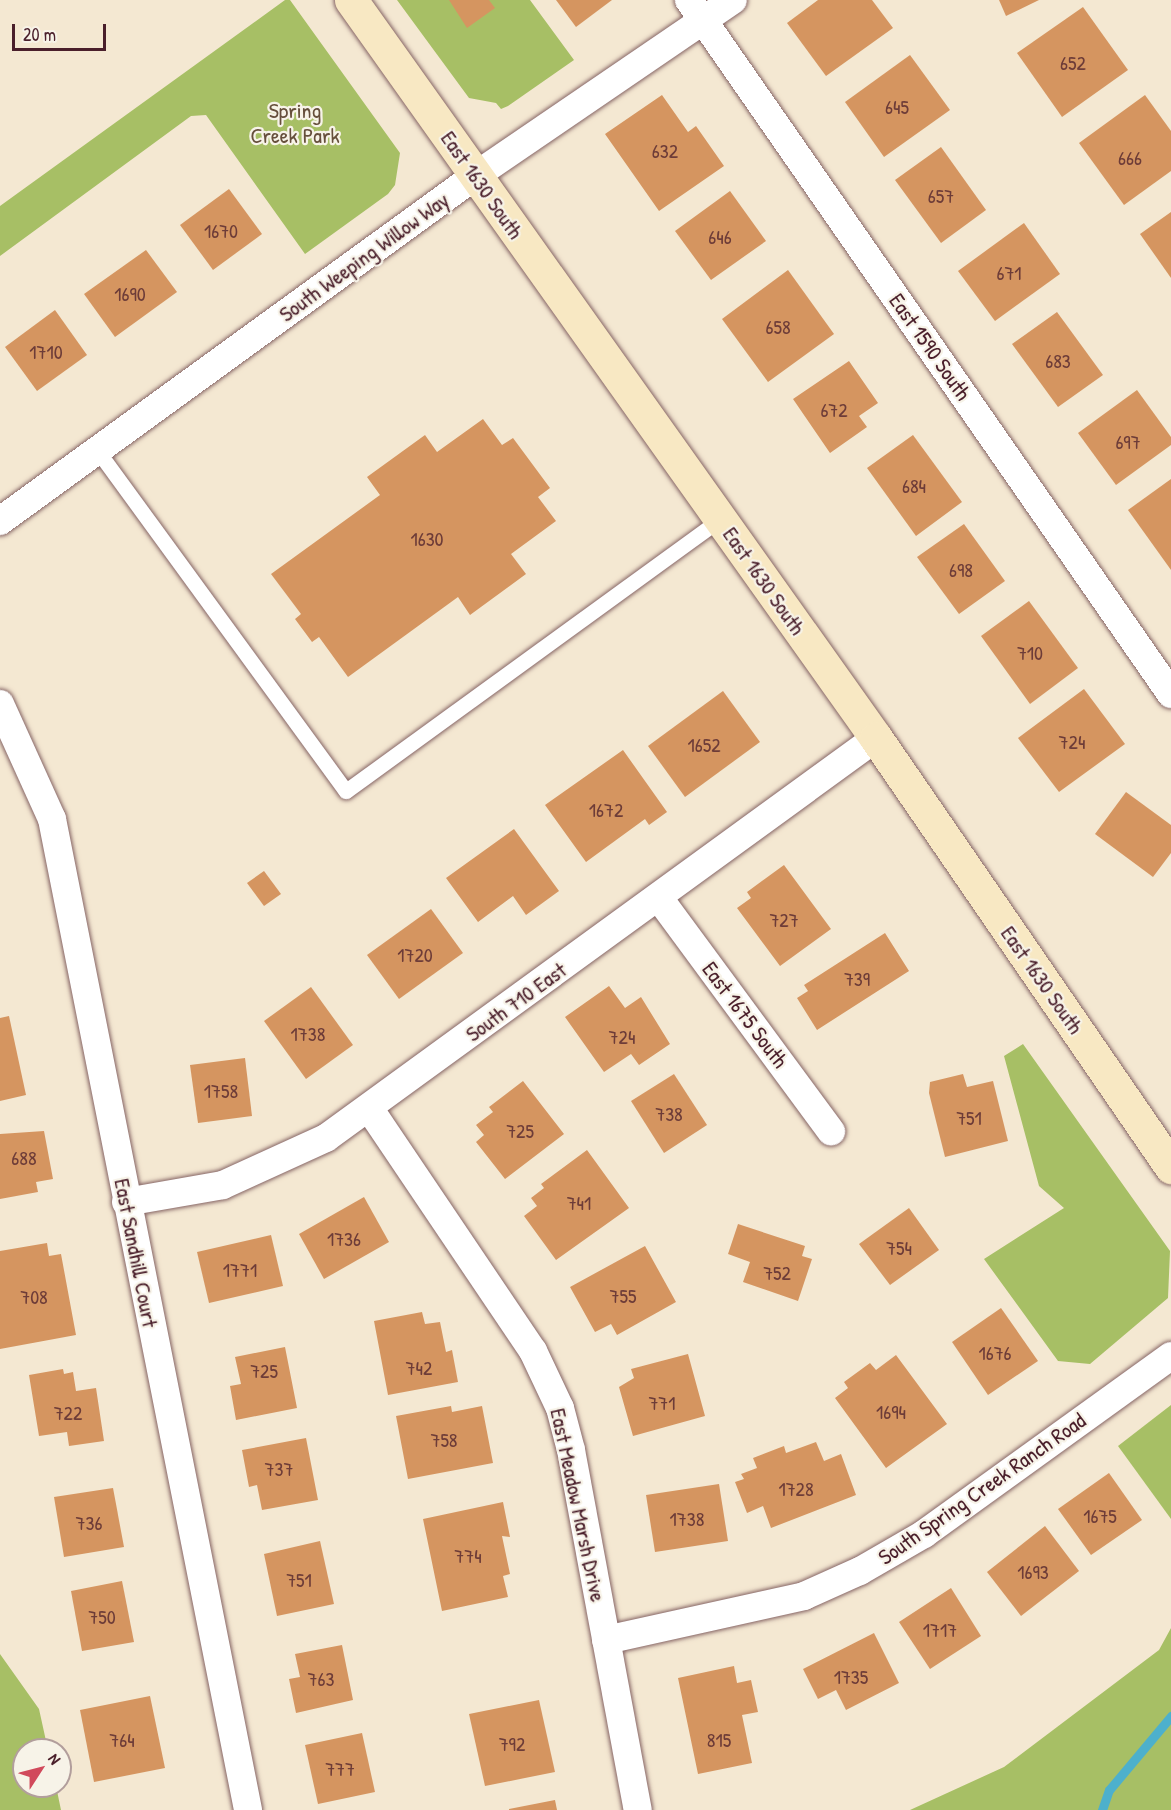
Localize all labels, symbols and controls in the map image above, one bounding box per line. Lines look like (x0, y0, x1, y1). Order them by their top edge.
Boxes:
scale bar (15, 12, 110, 50)
text: 20 m (23, 22, 56, 47)
house number: 652 (1060, 50, 1086, 74)
house number: 645 (885, 94, 909, 118)
park label: Spring Creek Park (250, 97, 340, 148)
street label: East 1630 South (435, 126, 529, 244)
house number: 632 (652, 138, 678, 162)
house number: 666 (1118, 145, 1142, 169)
house number: 657 (928, 183, 954, 207)
street label: South Weeping Willow Way (274, 187, 454, 327)
house number: 1670 (204, 218, 238, 242)
house number: 646 (708, 224, 732, 248)
house number: 671 (996, 260, 1022, 284)
house number: 1690 (114, 281, 146, 305)
street label: East 1590 South (884, 289, 976, 405)
house number: 658 (765, 314, 791, 338)
house number: 1710 (29, 339, 63, 363)
house number: 683 (1045, 348, 1071, 372)
house number: 672 (820, 397, 848, 421)
house number: 697 (1115, 429, 1141, 453)
house number: 684 (902, 473, 926, 497)
street label: East 1630 South (717, 522, 811, 640)
house number: 1630 (410, 526, 444, 550)
house number: 698 (949, 557, 973, 581)
house number: 710 (1017, 640, 1043, 664)
house number: 724 (1059, 729, 1085, 753)
house number: 1652 (687, 732, 721, 756)
house number: 1672 (589, 797, 623, 821)
house number: 727 (769, 907, 799, 931)
street label: East 1630 South (995, 921, 1089, 1039)
house number: 1720 (397, 942, 433, 966)
street label: South 710 East (461, 957, 571, 1047)
street label: East 1675 South (697, 957, 793, 1073)
house number: 739 (844, 966, 870, 990)
house number: 1738 (291, 1021, 325, 1045)
house number: 724 (609, 1024, 635, 1048)
house number: 1758 (204, 1078, 238, 1102)
house number: 738 (655, 1101, 683, 1125)
house number: 751 (956, 1105, 982, 1129)
house number: 725 (506, 1118, 534, 1142)
house number: 688 (11, 1145, 37, 1169)
street label: East Sandhill Court (109, 1176, 163, 1330)
house number: 741 (567, 1190, 591, 1214)
house number: 1736 (327, 1226, 361, 1250)
house number: 754 (886, 1235, 912, 1259)
house number: 1771 (223, 1257, 257, 1281)
house number: 752 (763, 1260, 791, 1284)
house number: 755 (610, 1283, 636, 1307)
house number: 708 (20, 1284, 48, 1308)
house number: 1676 (978, 1340, 1012, 1364)
house number: 742 (406, 1355, 432, 1379)
house number: 725 (250, 1358, 278, 1382)
house number: 771 (648, 1390, 676, 1414)
house number: 1694 (876, 1399, 906, 1423)
house number: 722 (54, 1400, 82, 1424)
street label: East Meadow Marsh Drive (545, 1406, 611, 1604)
street label: South Spring Creek Ranch Road (873, 1407, 1091, 1571)
house number: 758 (430, 1427, 458, 1451)
house number: 737 (265, 1456, 293, 1480)
house number: 1728 (778, 1476, 814, 1500)
house number: 1675 (1083, 1503, 1117, 1527)
house number: 1738 (670, 1506, 704, 1530)
house number: 736 (76, 1510, 102, 1534)
house number: 774 (454, 1543, 482, 1567)
house number: 1693 (1017, 1559, 1049, 1583)
house number: 751 (286, 1567, 312, 1591)
house number: 750 (88, 1604, 116, 1628)
house number: 1717 (923, 1617, 957, 1641)
house number: 1735 (834, 1664, 868, 1688)
house number: 763 (308, 1666, 334, 1690)
house number: 764 (109, 1727, 135, 1751)
house number: 815 (707, 1727, 731, 1751)
house number: 792 (499, 1731, 525, 1755)
north arrow (12, 1738, 72, 1798)
text: N (44, 1749, 66, 1768)
house number: 777 (325, 1756, 355, 1780)

